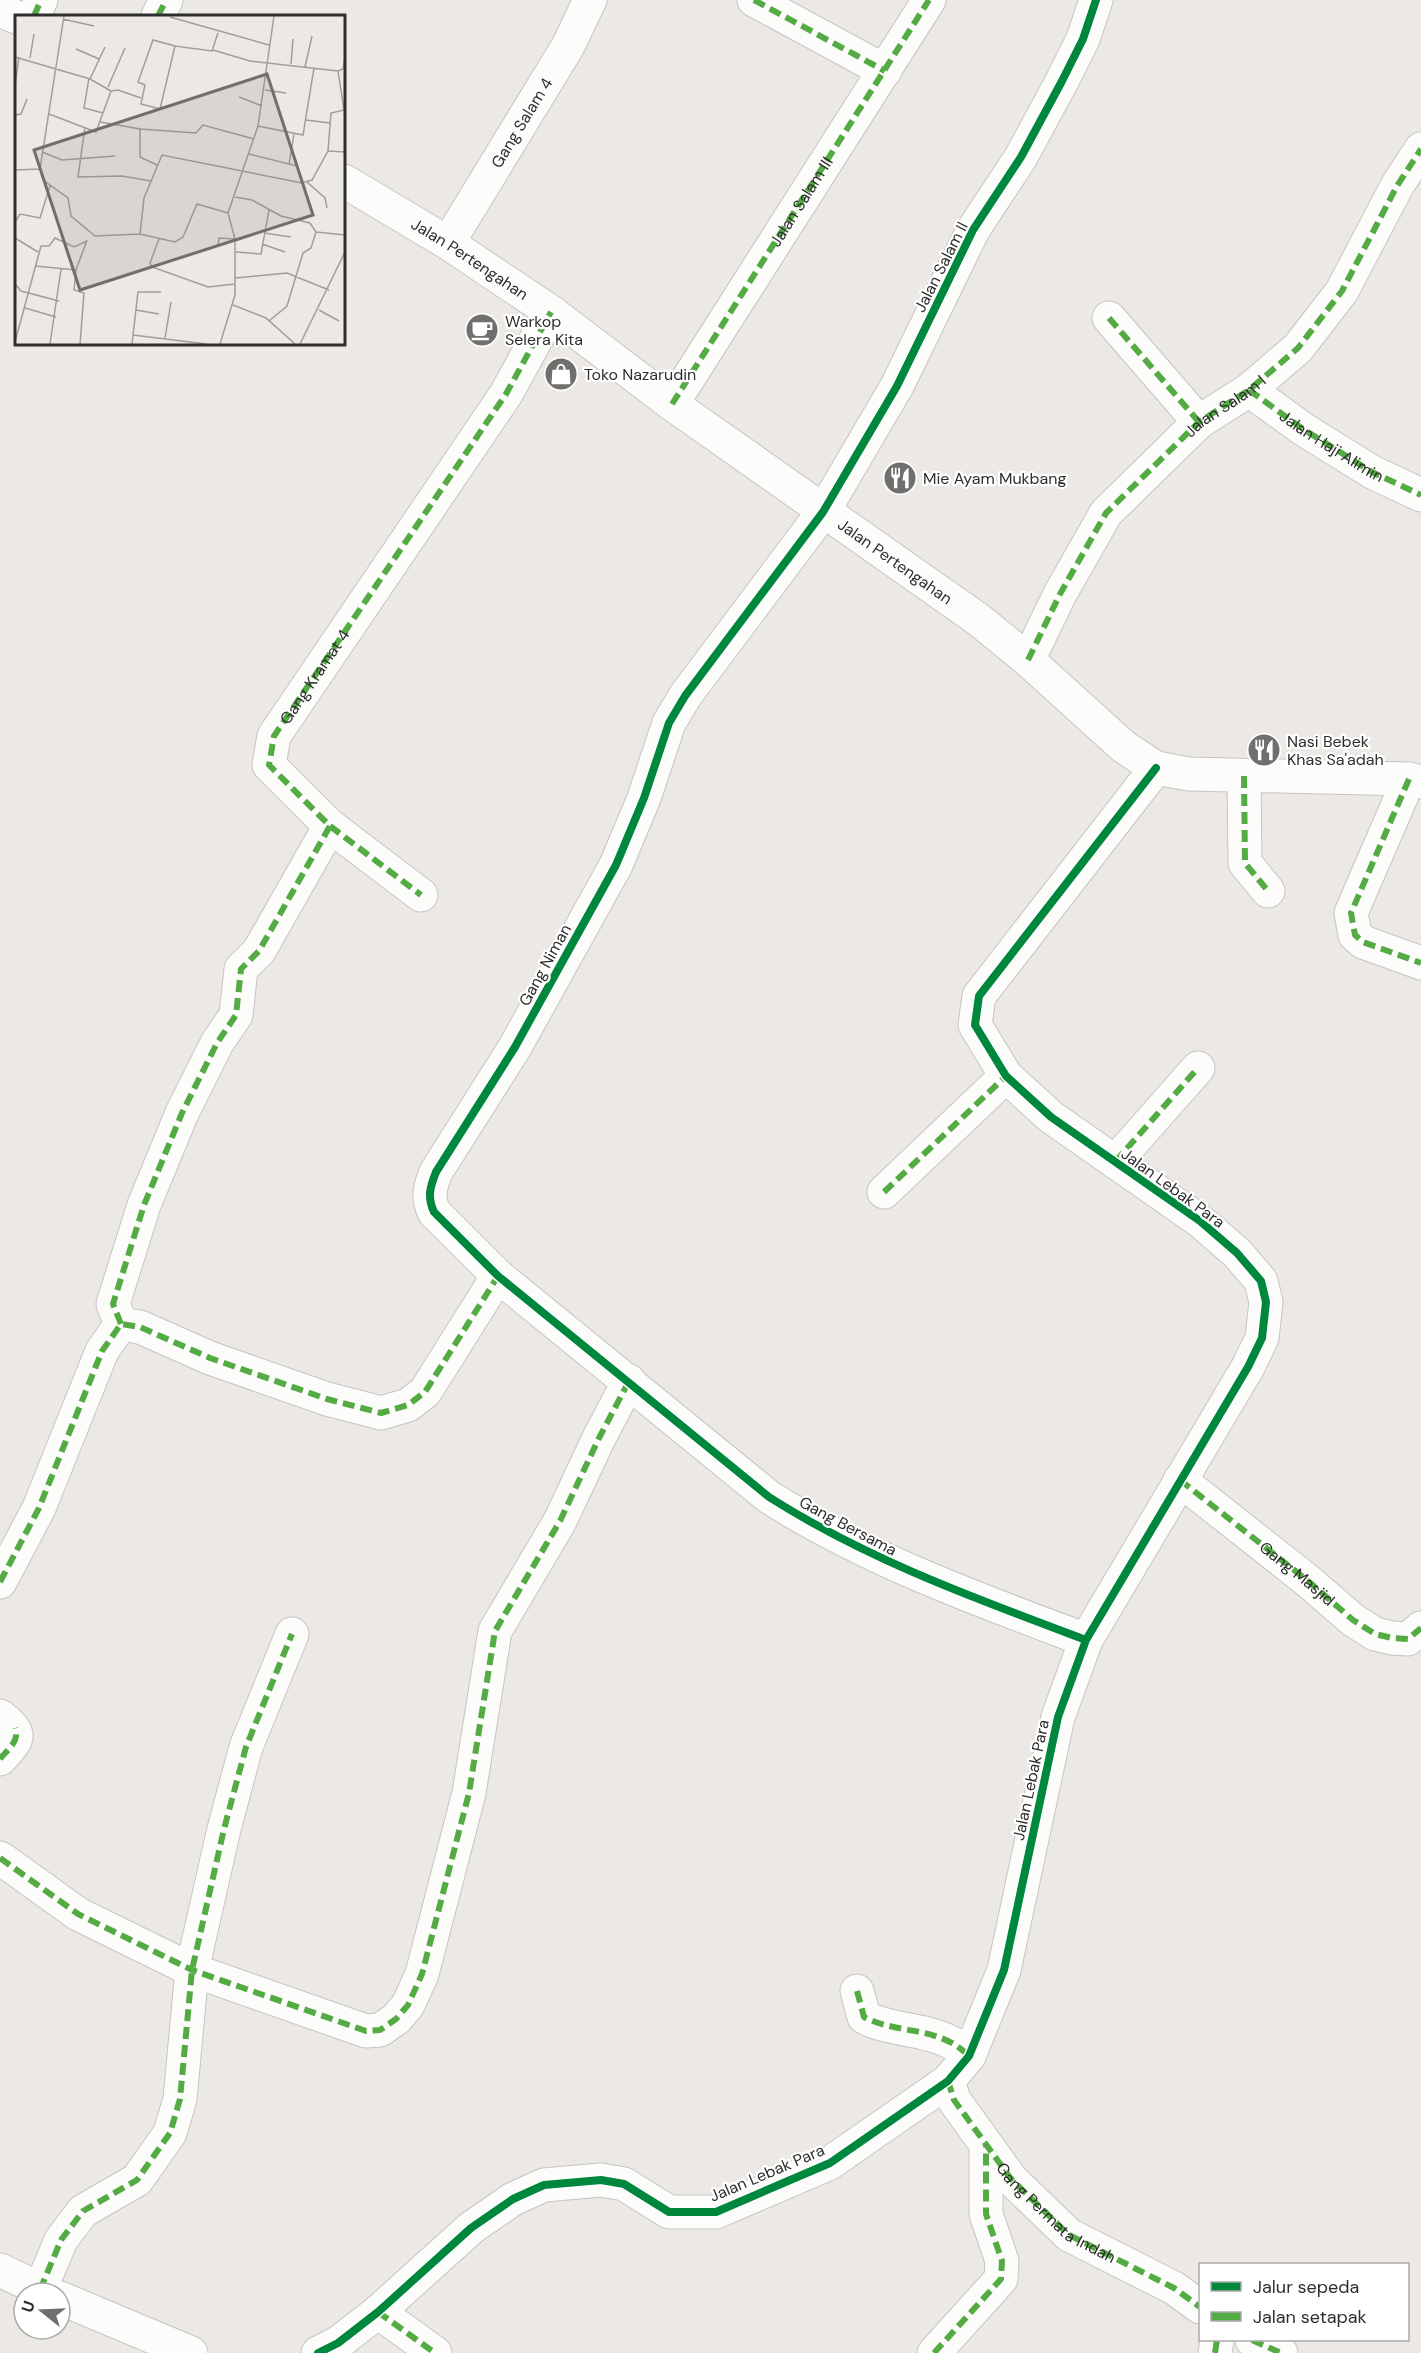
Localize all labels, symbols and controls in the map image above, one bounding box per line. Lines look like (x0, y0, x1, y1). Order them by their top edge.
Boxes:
inset map (15, 15, 345, 345)
street label: Gang Salam 4 (486, 73, 557, 172)
street label: Jalan Salam III (764, 153, 837, 250)
street label: Jalan Pertengahan (408, 213, 532, 304)
street label: Jalan Salam II (909, 218, 973, 316)
place label: Warkop Selera Kita (505, 311, 583, 350)
cafe icon: Warkop Selera Kita (464, 312, 500, 348)
shop icon: Toko Nazarudin (543, 356, 579, 392)
place label: Toko Nazarudin (584, 364, 696, 385)
street label: Jalan Salam I (1179, 370, 1270, 442)
street label: Jalan Haji Alimin (1275, 405, 1387, 487)
restaurant icon: Mie Ayam Mukbang (882, 460, 918, 496)
place label: Mie Ayam Mukbang (923, 468, 1067, 489)
street label: Jalan Pertengahan (834, 513, 957, 609)
street label: Gang Kramat 4 (275, 625, 354, 728)
place label: Nasi Bebek Khas Sa'adah (1287, 731, 1384, 770)
restaurant icon: Nasi Bebek Khas Sa'adah (1246, 732, 1282, 768)
street label: Gang Niman (514, 920, 576, 1010)
street label: Jalan Lebak Para (1117, 1143, 1229, 1233)
street label: Gang Bersama (796, 1491, 900, 1561)
street label: Gang Masjid (1255, 1536, 1340, 1610)
street label: Jalan Lebak Para (1008, 1718, 1054, 1842)
street label: Jalan Lebak Para (706, 2139, 828, 2207)
street label: Gang Permata Indah (992, 2158, 1119, 2267)
legend (1199, 2263, 1409, 2341)
text: Jalur sepeda (1253, 2275, 1359, 2299)
north arrow (12, 2281, 72, 2341)
text: U (17, 2298, 40, 2315)
text: Jalan setapak (1253, 2305, 1367, 2329)

